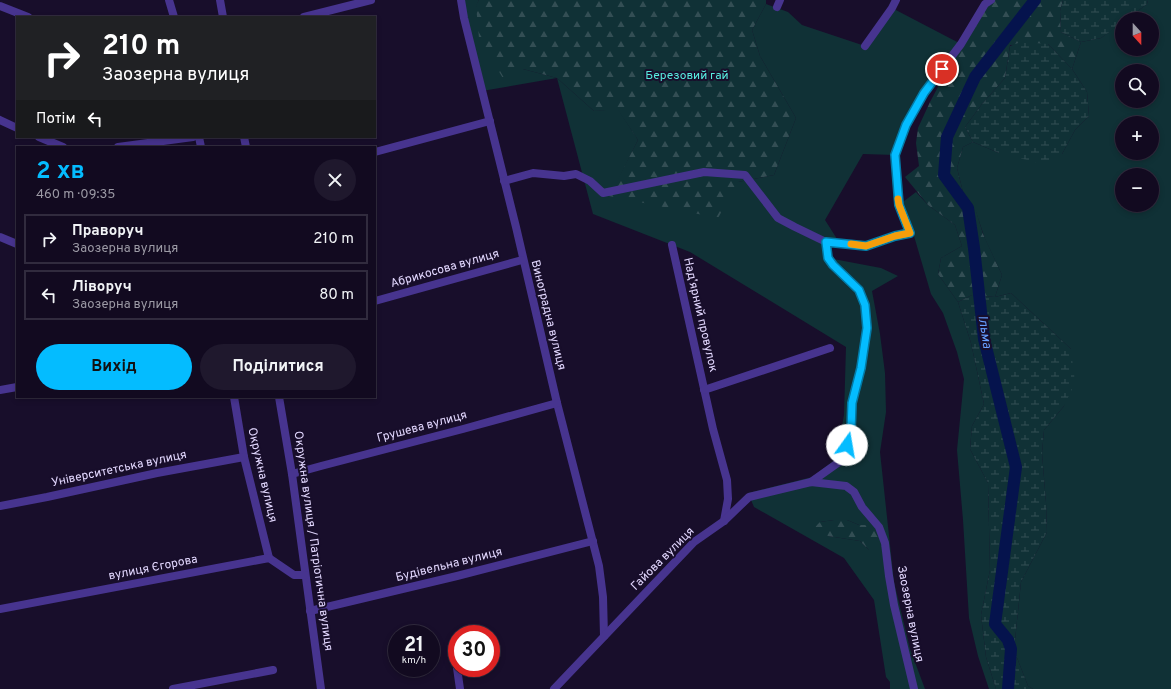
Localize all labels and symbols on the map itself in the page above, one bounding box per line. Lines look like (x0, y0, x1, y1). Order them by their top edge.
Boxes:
north arrow (1115, 12, 1159, 56)
pin (925, 52, 959, 86)
park label: Березовий гай (645, 68, 729, 84)
street label: Абрикосова вулиця (389, 246, 501, 292)
street label: Надʼярний провулок (679, 256, 721, 374)
street label: Виноградна вулиця (527, 258, 569, 372)
water label: Ільма (974, 314, 995, 350)
street label: Грушева вулиця (375, 407, 469, 447)
position arrow (826, 424, 868, 466)
street label: Окружна вулиця (243, 426, 281, 524)
street label: Окружна вулиця / Патріотична вулиця (290, 430, 336, 652)
street label: Університетська вулиця (50, 447, 188, 491)
street label: Гайова вулиця (628, 524, 698, 594)
street label: Будівельна вулиця (394, 544, 504, 586)
street label: вулиця Єгорова (107, 552, 199, 584)
street label: Заозерна вулиця (893, 564, 927, 664)
speed limit sign: 30 (448, 625, 500, 677)

